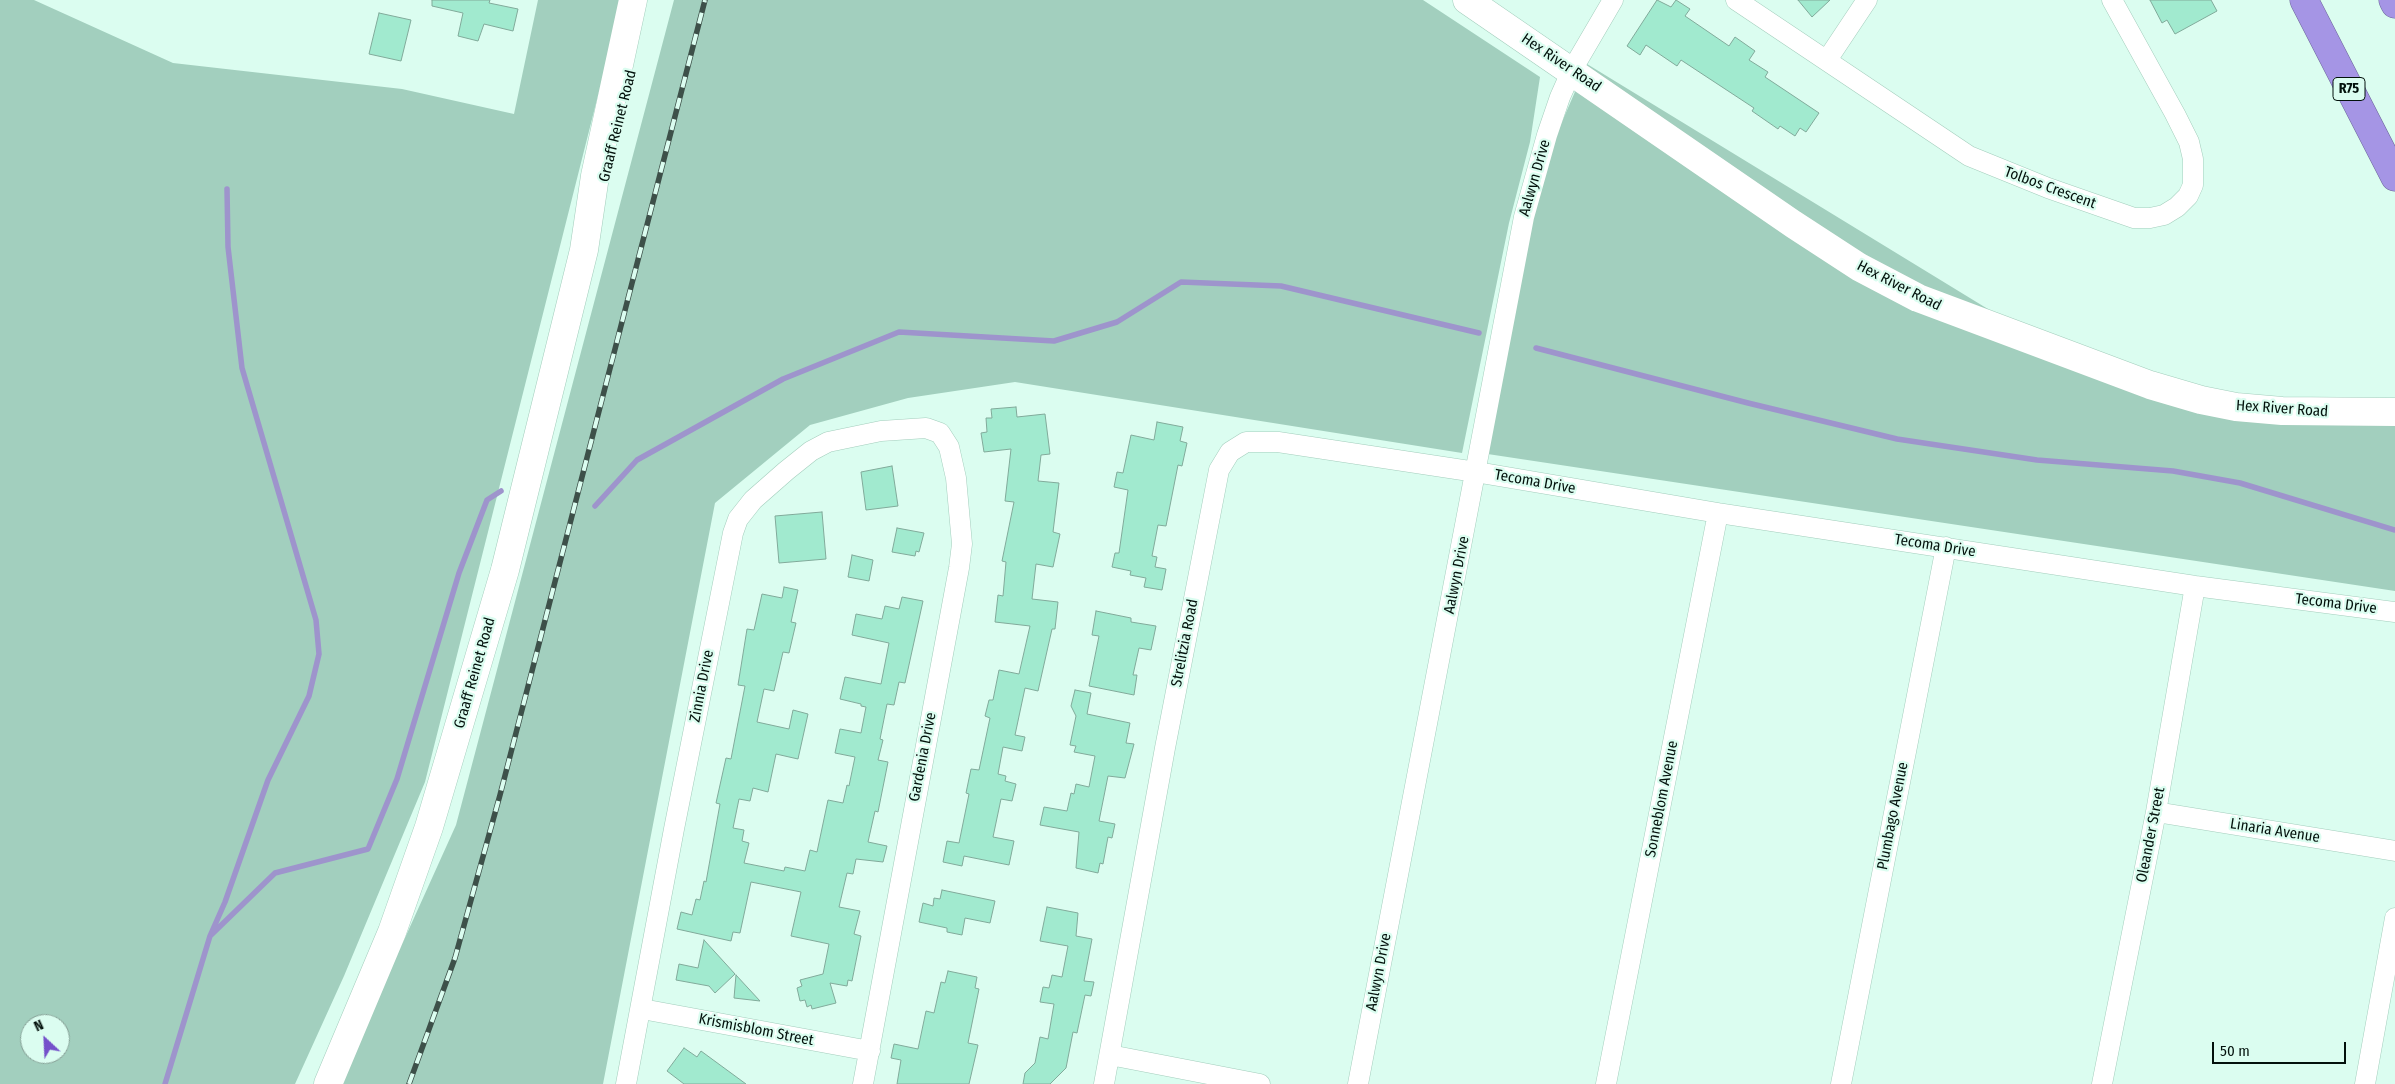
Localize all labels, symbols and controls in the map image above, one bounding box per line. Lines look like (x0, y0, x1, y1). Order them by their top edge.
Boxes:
street label: Hex River Road (1518, 30, 1604, 96)
street label: Graaff Reinet Road (595, 68, 641, 184)
road number: R75 (2333, 78, 2365, 100)
street label: Aalwyn Drive (1515, 138, 1555, 218)
street label: Tolbos Crescent (2002, 163, 2098, 213)
street label: Hex River Road (1854, 257, 1944, 315)
street label: Hex River Road (2235, 397, 2329, 421)
street label: Tecoma Drive (1493, 466, 1577, 498)
street label: Tecoma Drive (1893, 531, 1977, 561)
street label: Aalwyn Drive (1441, 535, 1473, 615)
street label: Tecoma Drive (2294, 590, 2378, 618)
street label: Strelitzia Road (1168, 598, 1202, 688)
street label: Graaff Reinet Road (451, 615, 499, 731)
street label: Zinnia Drive (686, 648, 718, 724)
street label: Gardenia Drive (906, 711, 940, 803)
street label: Sonneblom Avenue (1642, 739, 1682, 859)
street label: Plumbago Avenue (1874, 761, 1912, 871)
street label: Oleander Street (2133, 786, 2169, 884)
street label: Linaria Avenue (2229, 815, 2321, 847)
street label: Aalwyn Drive (1363, 932, 1395, 1012)
street label: Krismisblom Street (697, 1010, 815, 1050)
north arrow (20, 1014, 70, 1064)
text: N (31, 1016, 46, 1035)
scale bar (2215, 1032, 2349, 1064)
text: 50 m (2220, 1042, 2250, 1060)

